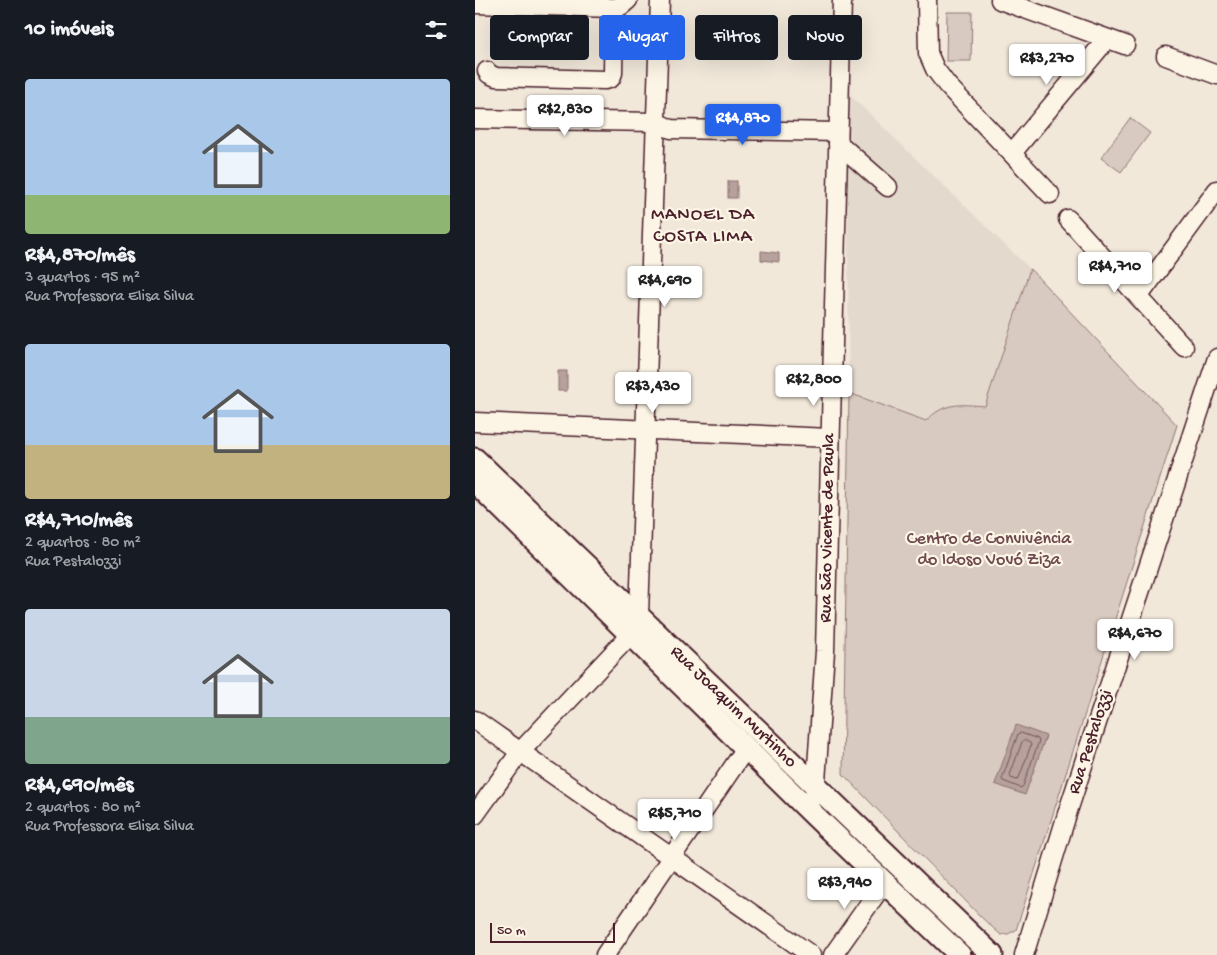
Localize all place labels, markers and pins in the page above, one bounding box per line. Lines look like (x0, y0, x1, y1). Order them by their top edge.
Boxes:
pin: R$3,270 (1001, 44, 1093, 86)
pin: R$2,830 (519, 94, 611, 137)
pin: R$4,870 (697, 104, 789, 146)
pin: R$4,710 (1069, 252, 1161, 294)
pin: R$4,690 (619, 266, 711, 308)
pin: R$2,800 (768, 364, 860, 407)
pin: R$3,430 (607, 372, 699, 414)
pin: R$4,670 (1089, 618, 1181, 661)
pin: R$5,710 (629, 798, 721, 841)
pin: R$3,940 (799, 868, 891, 910)

